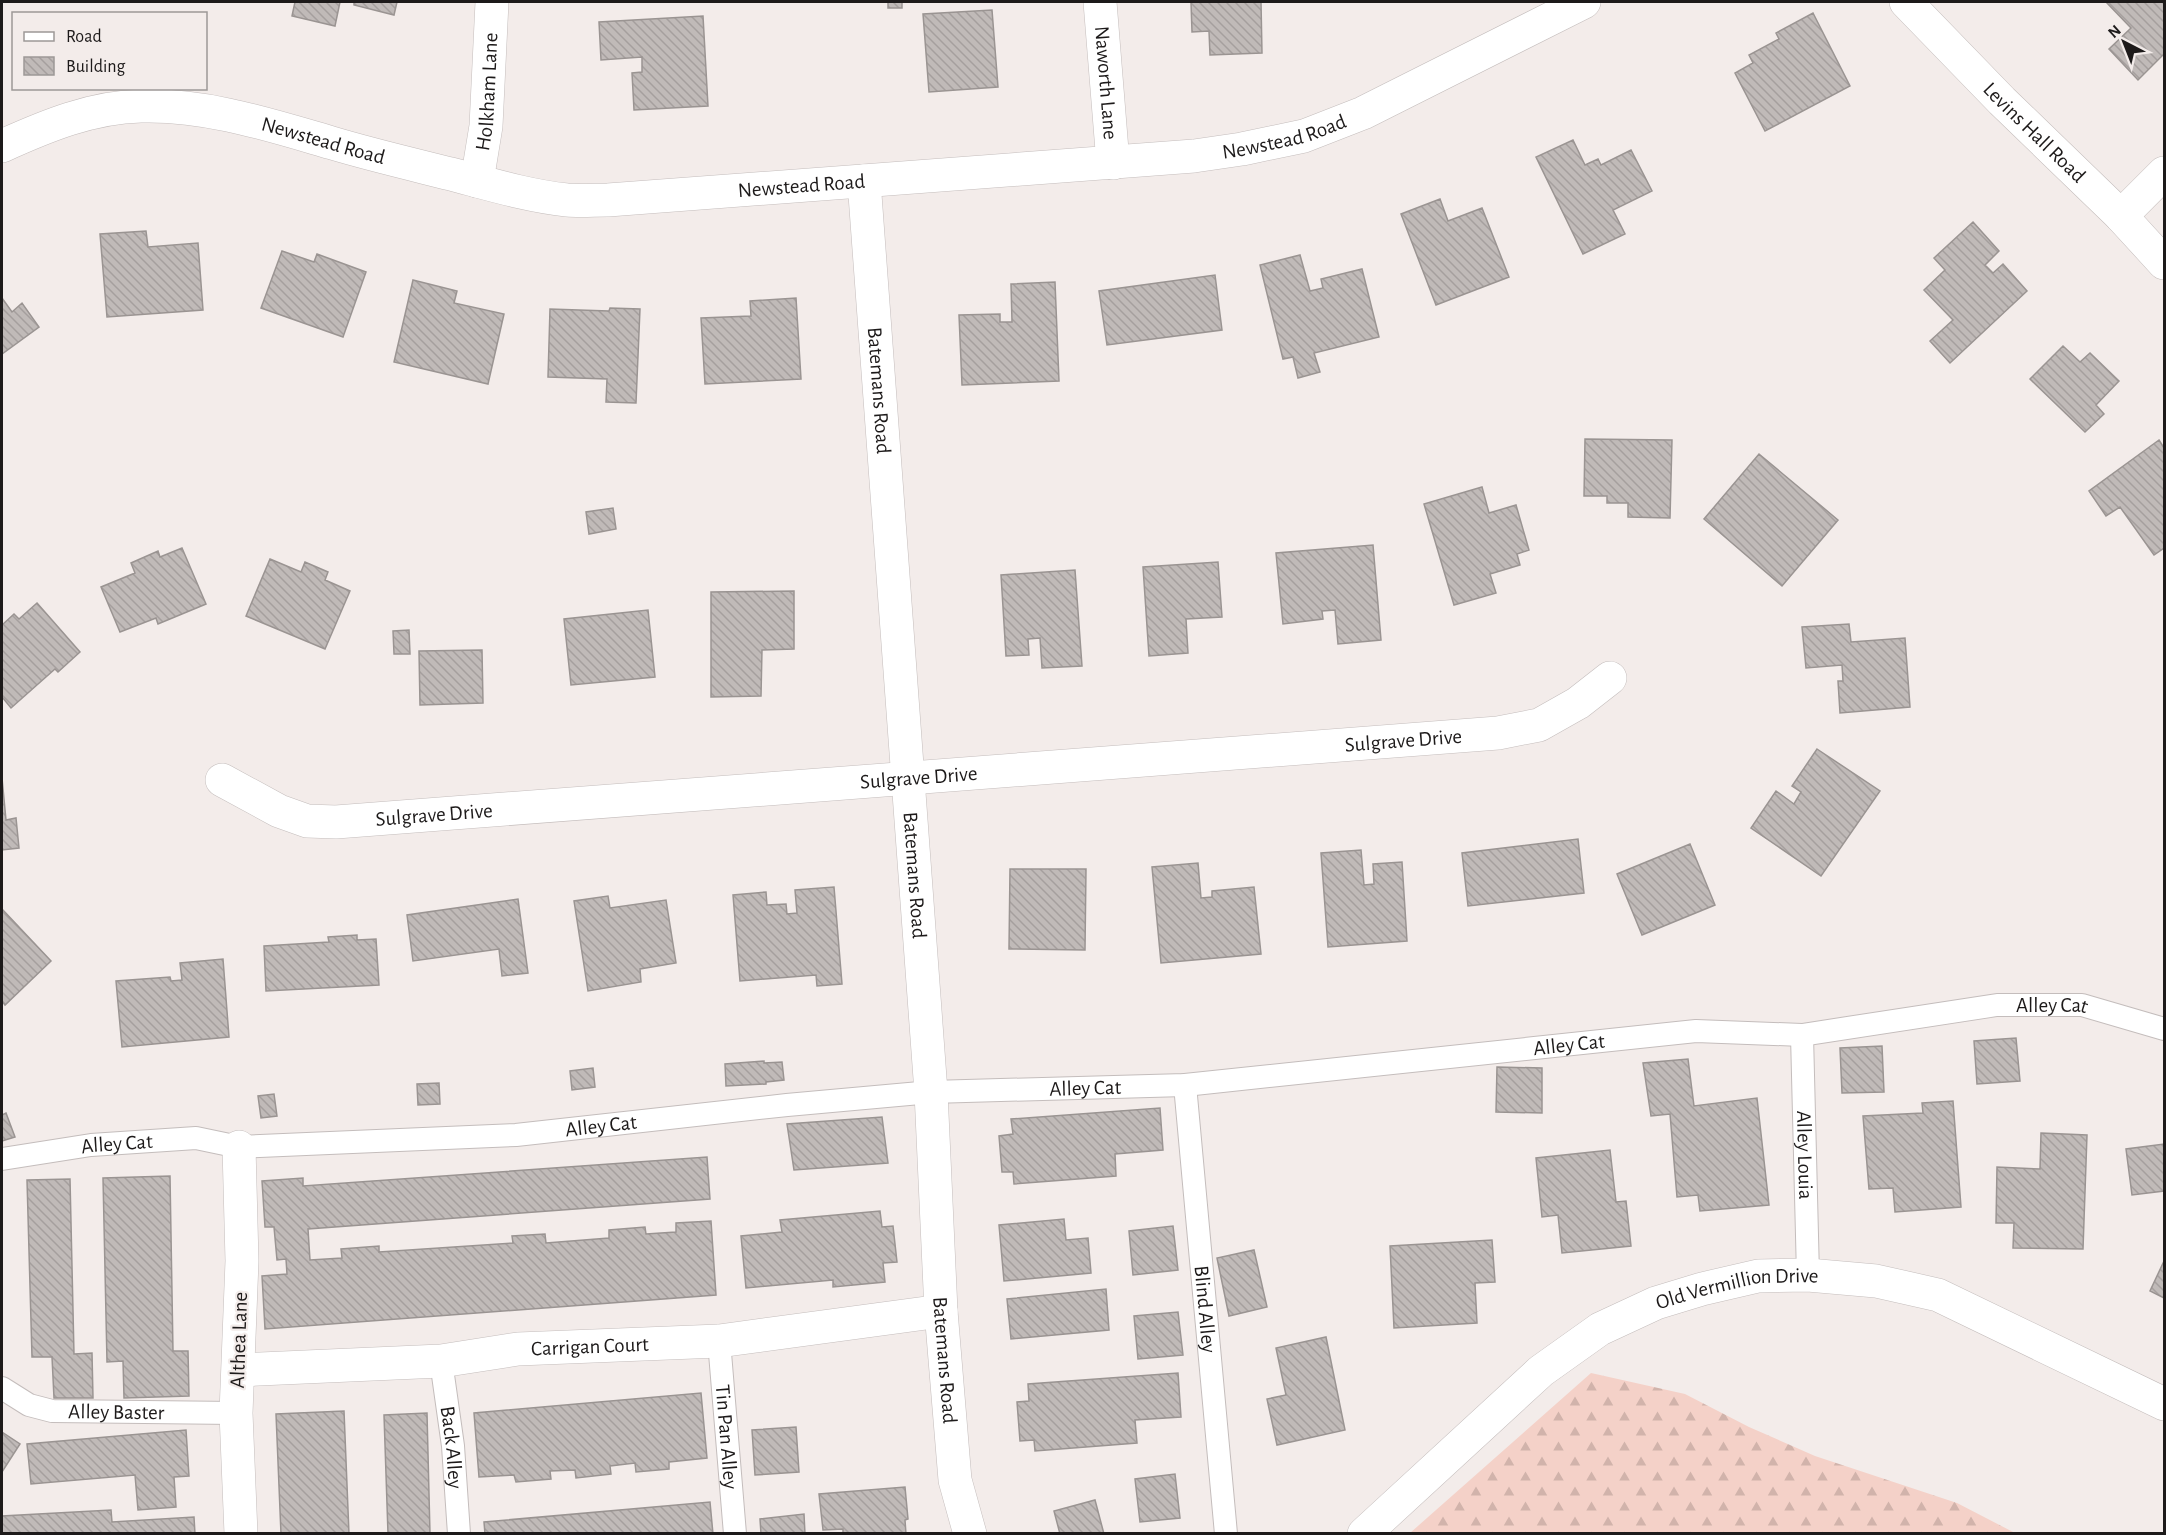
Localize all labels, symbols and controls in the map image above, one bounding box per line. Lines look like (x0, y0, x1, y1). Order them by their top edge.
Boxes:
legend (12, 12, 207, 90)
north arrow (2094, 12, 2154, 72)
text: N (2105, 22, 2124, 41)
street label: Naworth Lane (1091, 25, 1122, 140)
text: Road (66, 28, 102, 46)
street label: Holkham Lane (472, 32, 501, 152)
text: Building (66, 58, 126, 76)
street label: Levins Hall Road (1979, 78, 2090, 186)
street label: Newstead Road (1221, 110, 1349, 162)
street label: Newstead Road (259, 113, 387, 168)
street label: Newstead Road (737, 170, 866, 201)
street label: Batemans Road (864, 326, 895, 455)
street label: Sulgrave Drive (1344, 725, 1463, 755)
street label: Sulgrave Drive (859, 762, 978, 792)
street label: Sulgrave Drive (375, 800, 493, 829)
street label: Batemans Road (900, 811, 930, 939)
street label: Alley Cat (2016, 995, 2091, 1017)
street label: Alley Cat (1532, 1030, 1606, 1059)
street label: Alley Cat (1049, 1076, 1122, 1099)
street label: Alley Louia (1793, 1110, 1817, 1200)
street label: Alley Cat (564, 1111, 638, 1140)
street label: Alley Cat (79, 1130, 154, 1157)
street label: Blind Alley (1191, 1264, 1220, 1354)
street label: Old Vermillion Drive (1653, 1264, 1819, 1313)
street label: Althea Lane (227, 1291, 251, 1389)
street label: Batemans Road (930, 1296, 961, 1425)
street label: Carrigan Court (531, 1333, 649, 1359)
street label: Tin Pan Alley (712, 1383, 742, 1490)
street label: Alley Baster (68, 1401, 165, 1423)
street label: Back Alley (437, 1404, 466, 1489)

